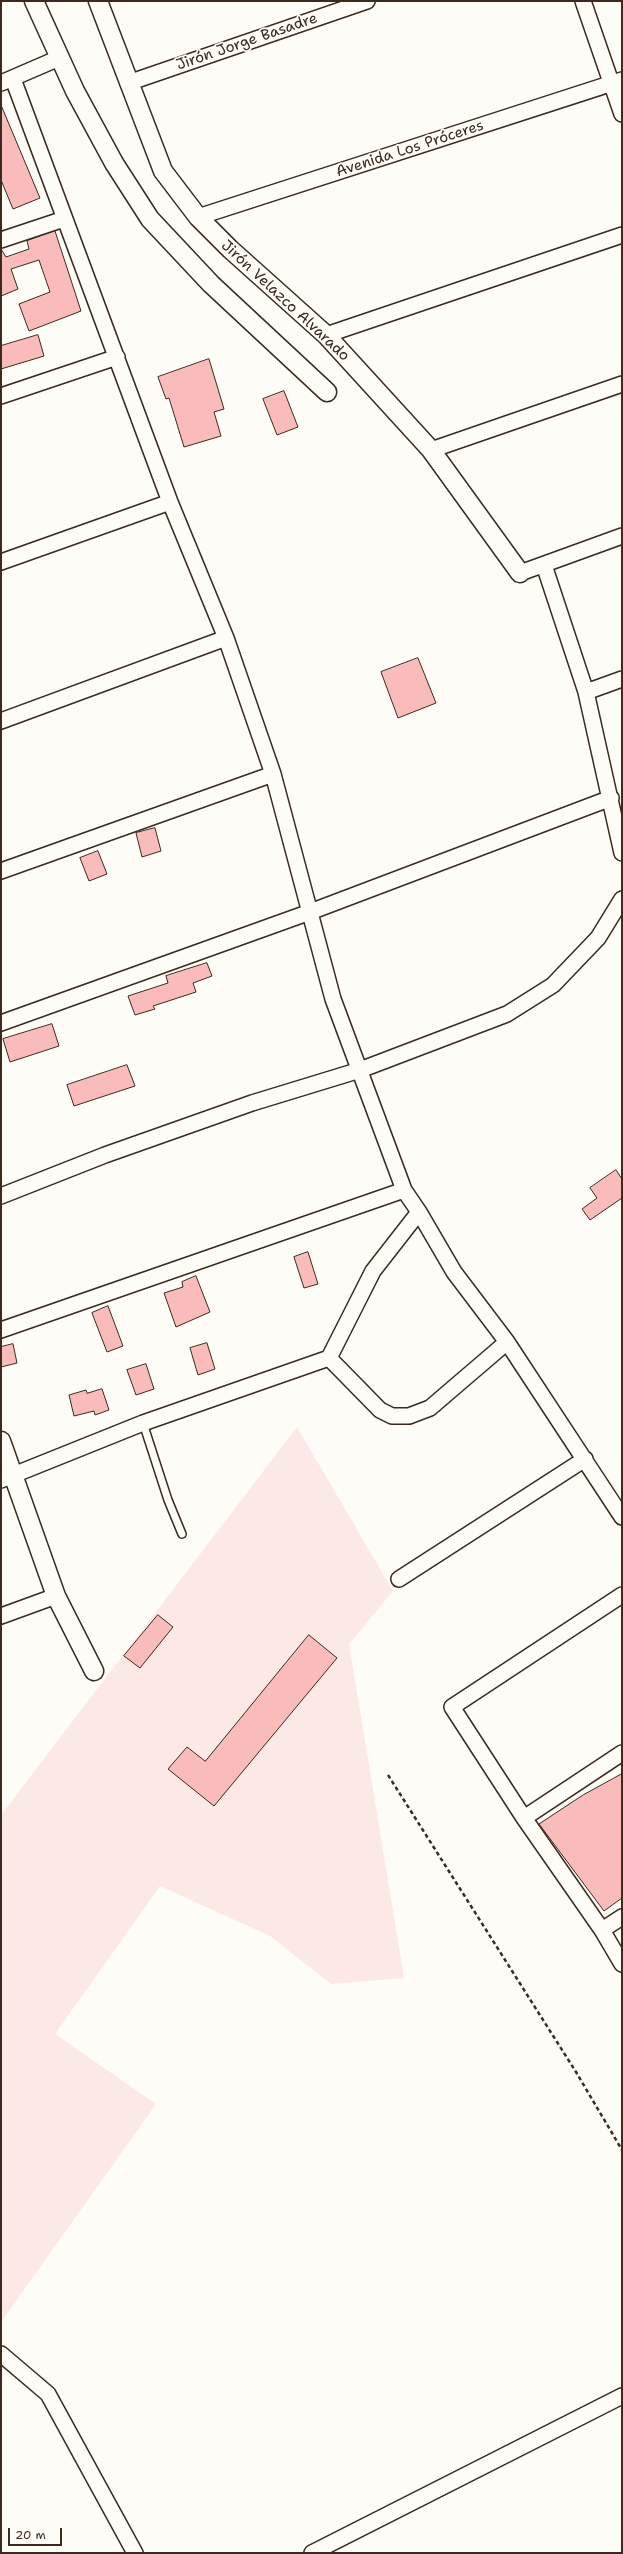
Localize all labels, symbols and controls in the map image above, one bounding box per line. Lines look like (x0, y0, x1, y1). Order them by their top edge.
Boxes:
street label: Jirón Jorge Basadre (174, 9, 320, 75)
street label: Avenida Los Próceres (334, 117, 486, 181)
street label: Jirón Velazco Alvarado (217, 237, 353, 365)
scale bar (10, 2520, 64, 2546)
text: 20 m (15, 2527, 46, 2543)

